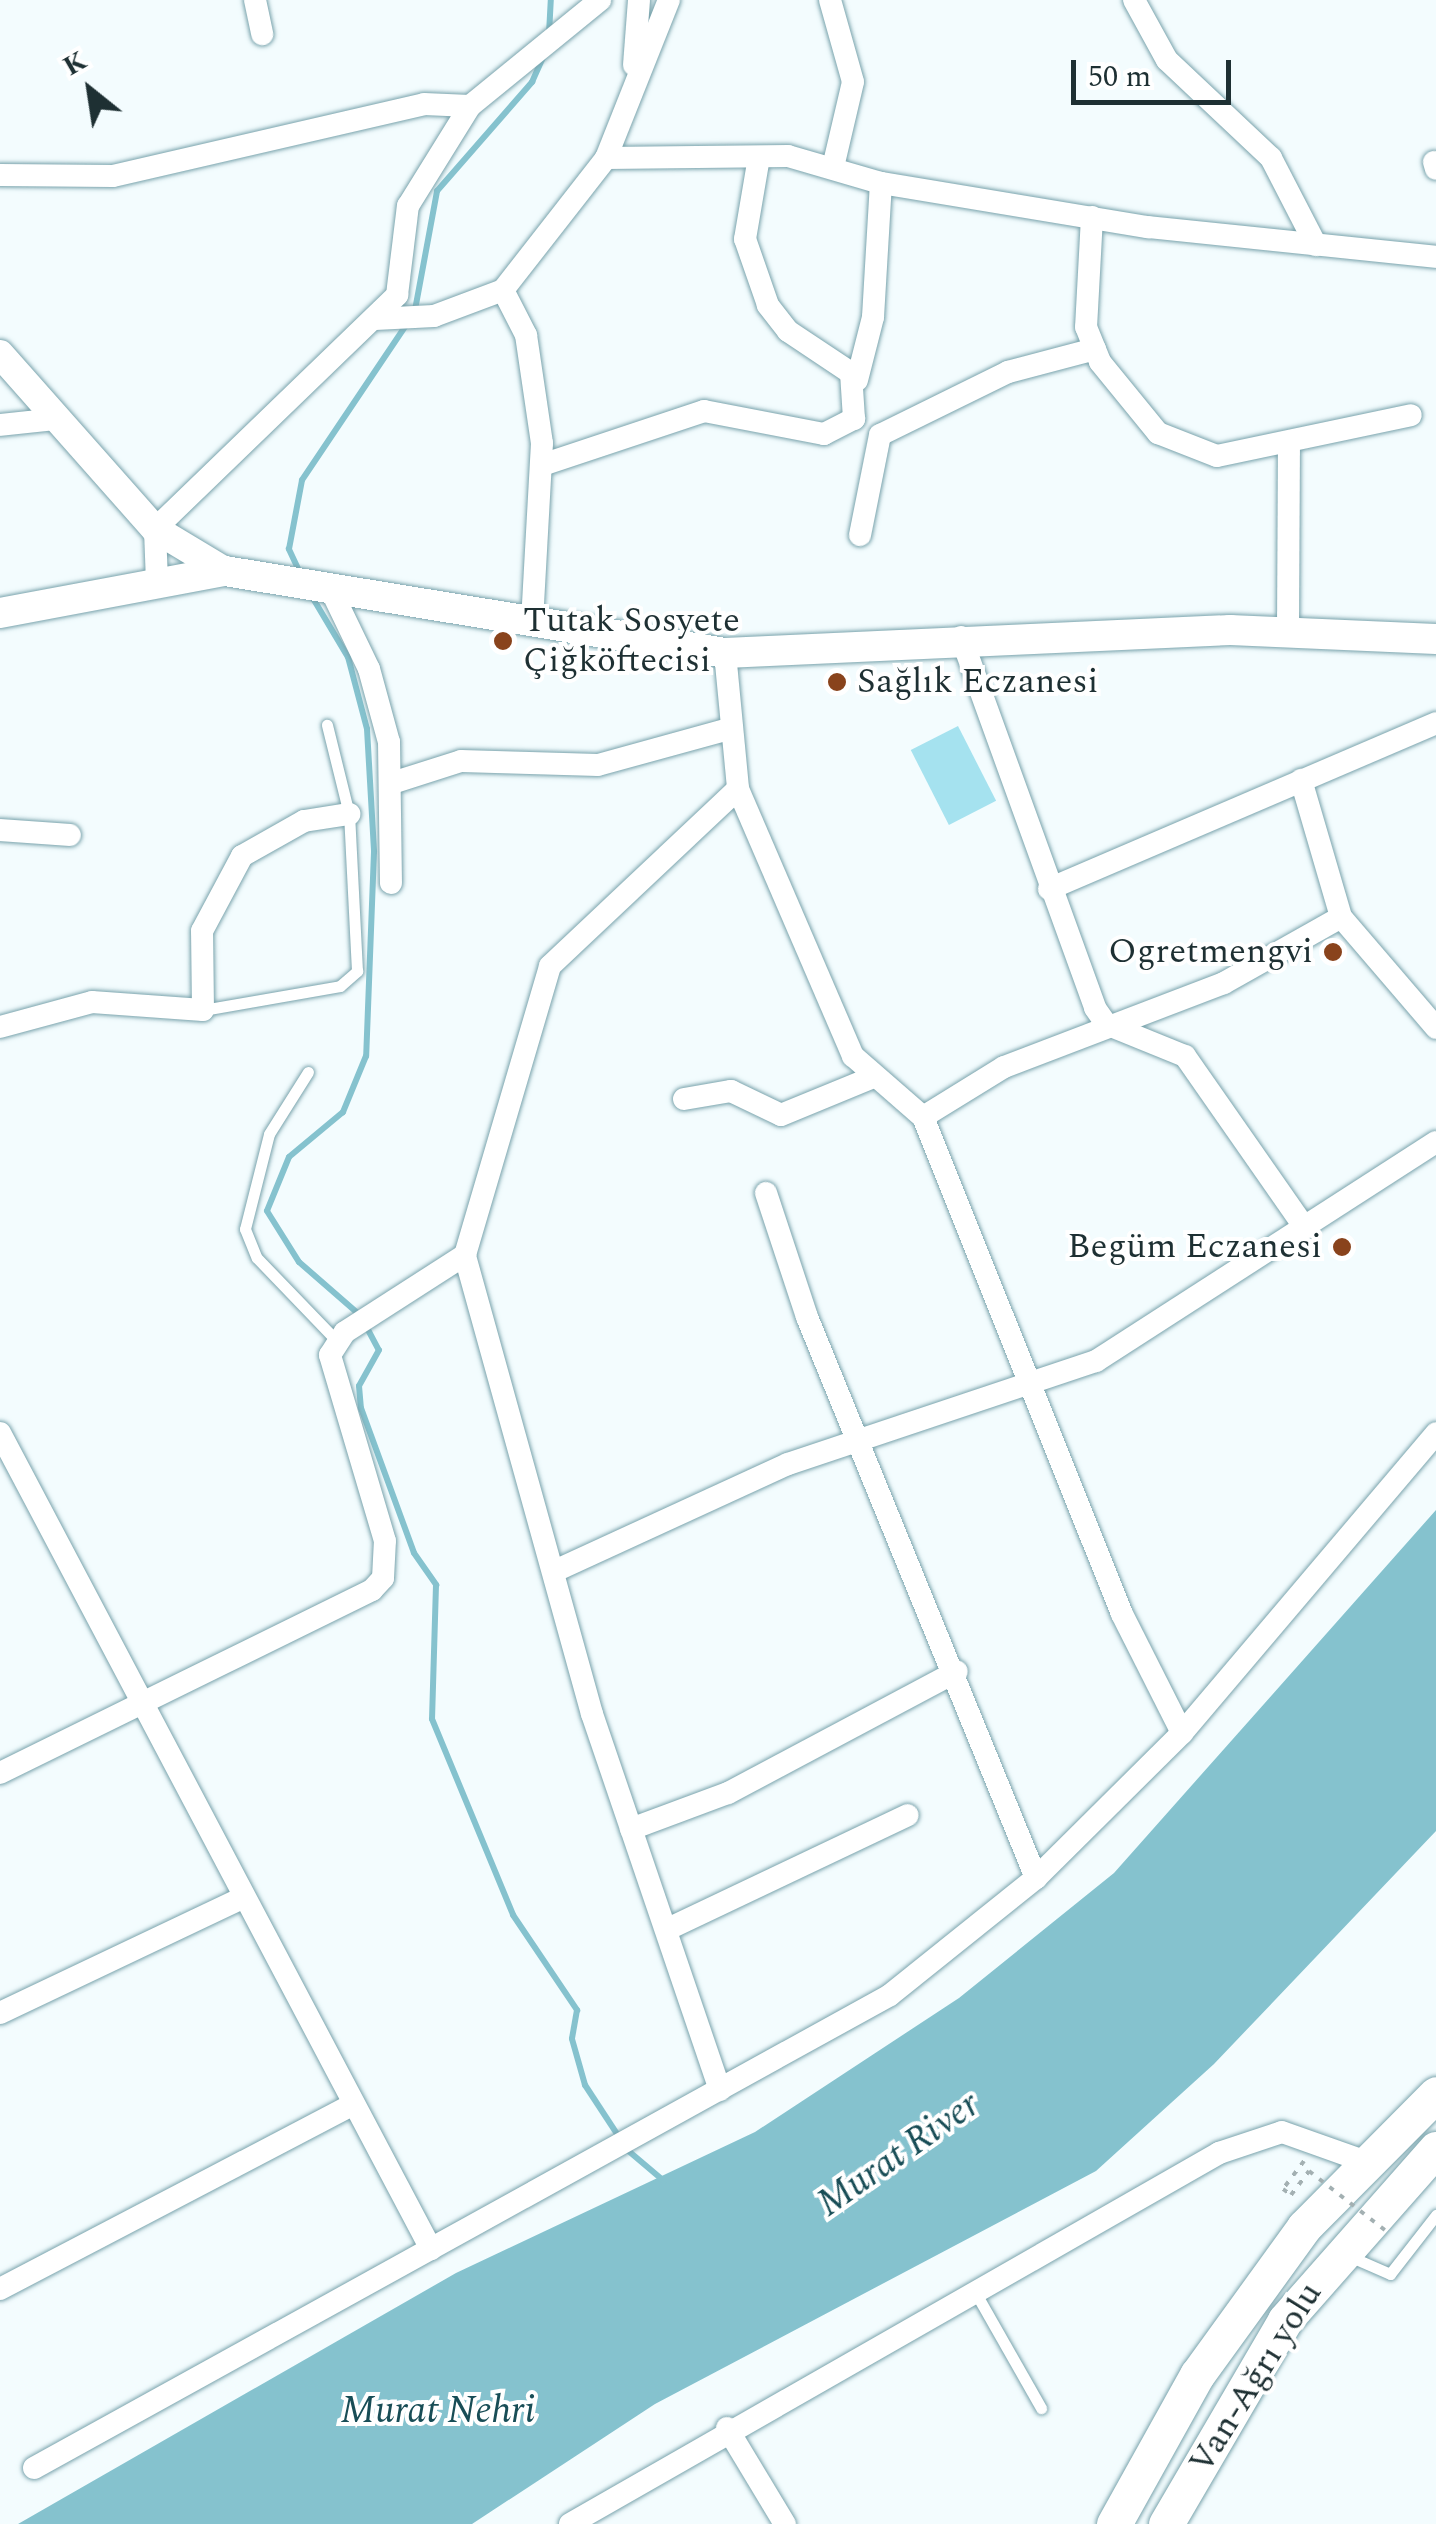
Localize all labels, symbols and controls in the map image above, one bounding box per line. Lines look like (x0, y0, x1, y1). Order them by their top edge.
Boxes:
north arrow (40, 40, 140, 140)
text: K (55, 40, 95, 88)
scale bar (1076, 40, 1236, 102)
text: 50 m (1088, 54, 1151, 100)
place label: Tutak Sosyete Çiğköftecisi (523, 600, 740, 682)
marker: Tutak Sosyete Çiğköftecisi (492, 630, 514, 652)
place label: Sağlık Eczanesi (857, 661, 1098, 703)
marker: Sağlık Eczanesi (826, 671, 848, 693)
place label: Ogretmengvi (1108, 931, 1313, 973)
marker: Ogretmengvi (1322, 941, 1344, 963)
place label: Begüm Eczanesi (1067, 1226, 1322, 1268)
marker: Begüm Eczanesi (1331, 1236, 1353, 1258)
water label: Murat River (809, 2083, 989, 2227)
street label: Van-Ağrı yolu (1181, 2275, 1331, 2481)
water label: Murat Nehri (341, 2389, 535, 2435)

